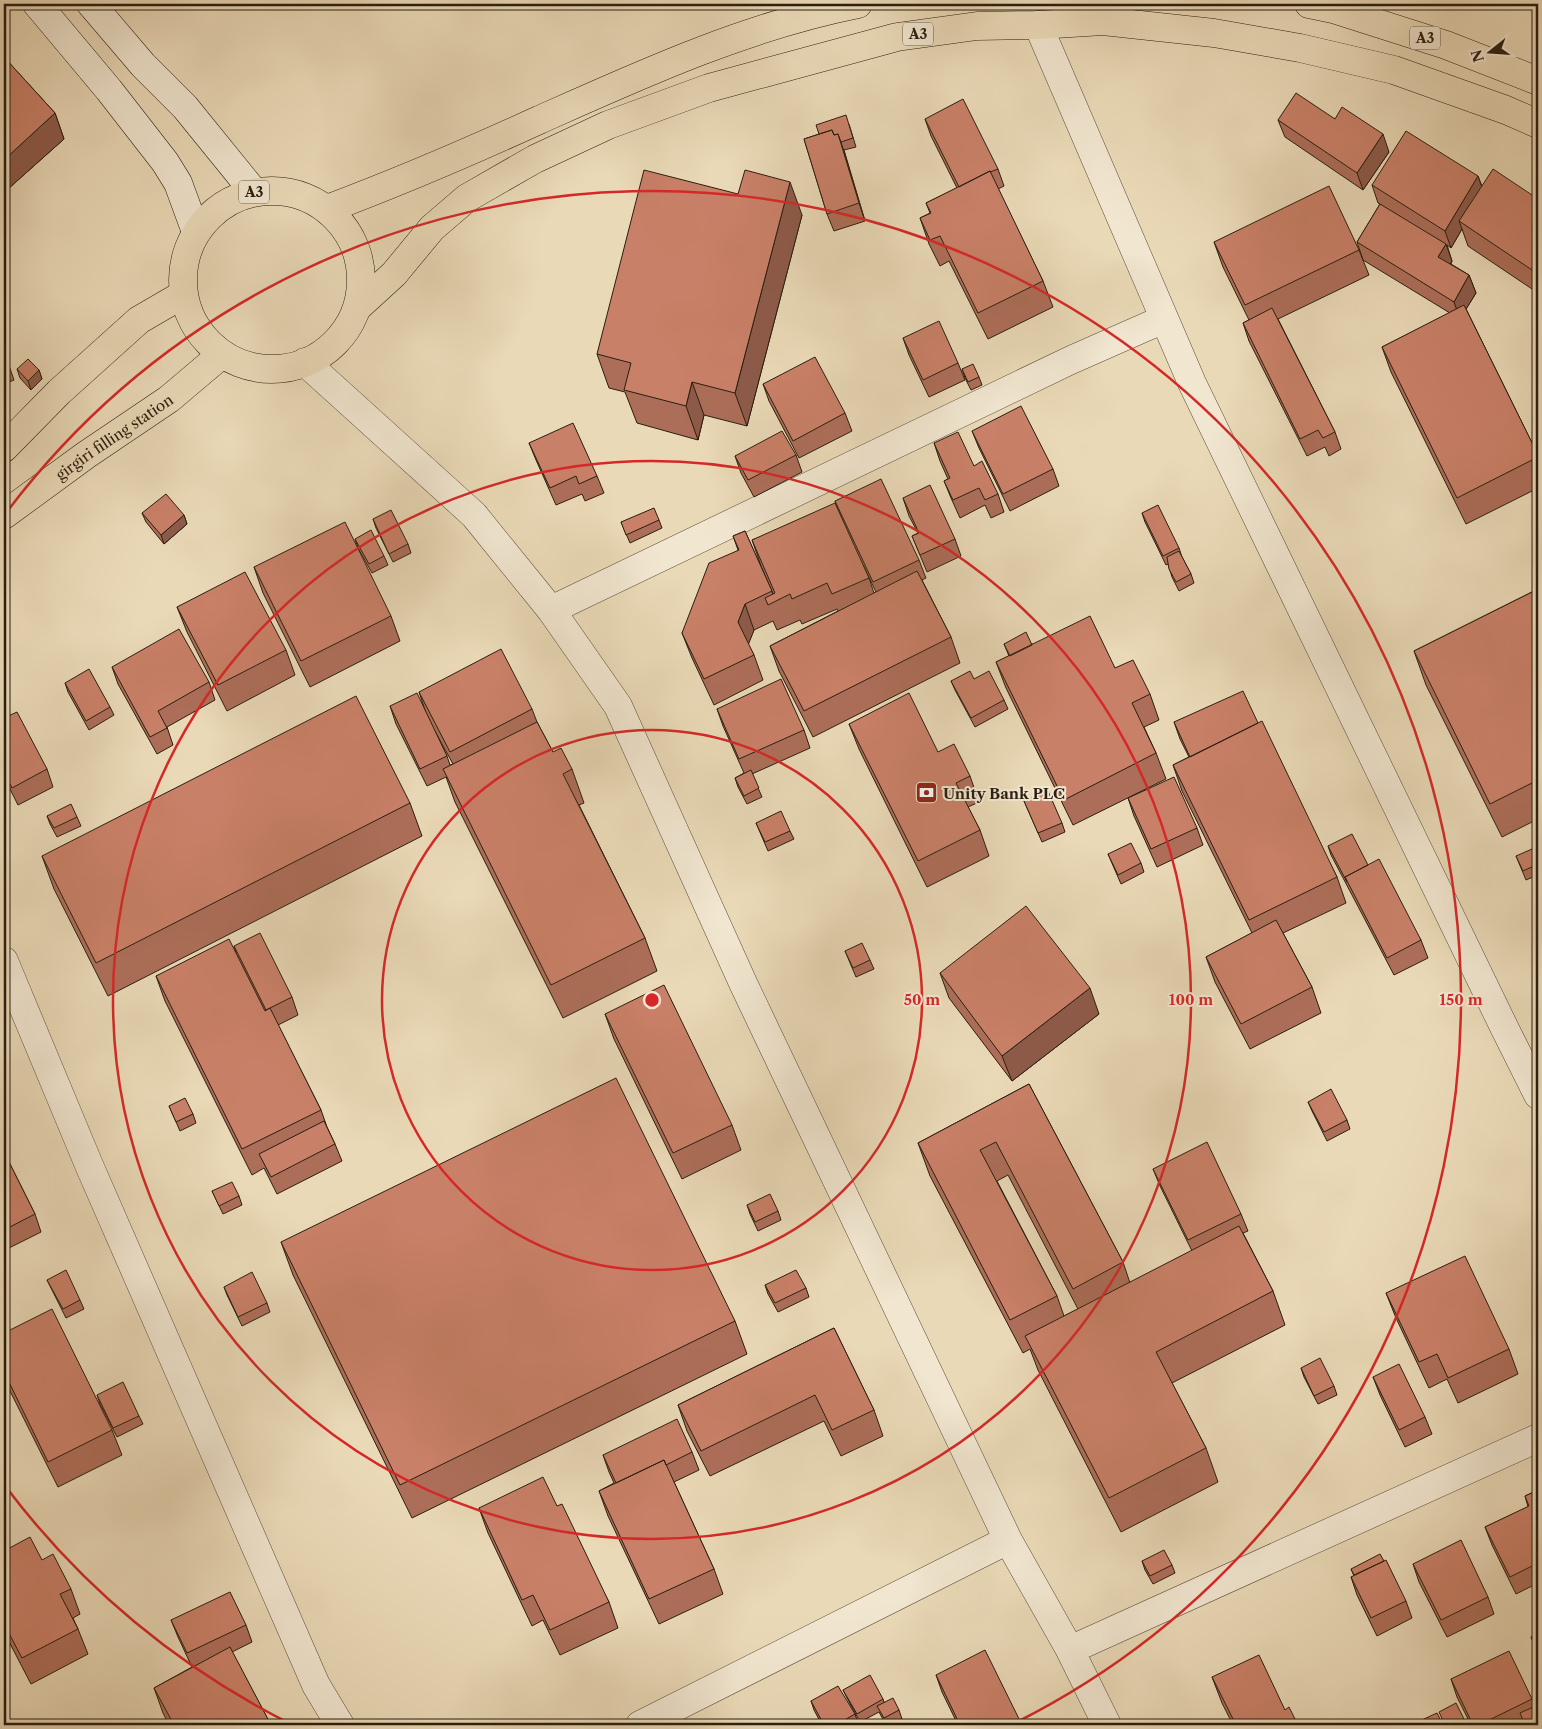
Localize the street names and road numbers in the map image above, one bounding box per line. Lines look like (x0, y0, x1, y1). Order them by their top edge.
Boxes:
road number: A3 (903, 22, 933, 46)
road number: A3 (1410, 26, 1440, 49)
road number: A3 (239, 180, 269, 203)
street label: girgiri filling station (51, 389, 177, 484)

